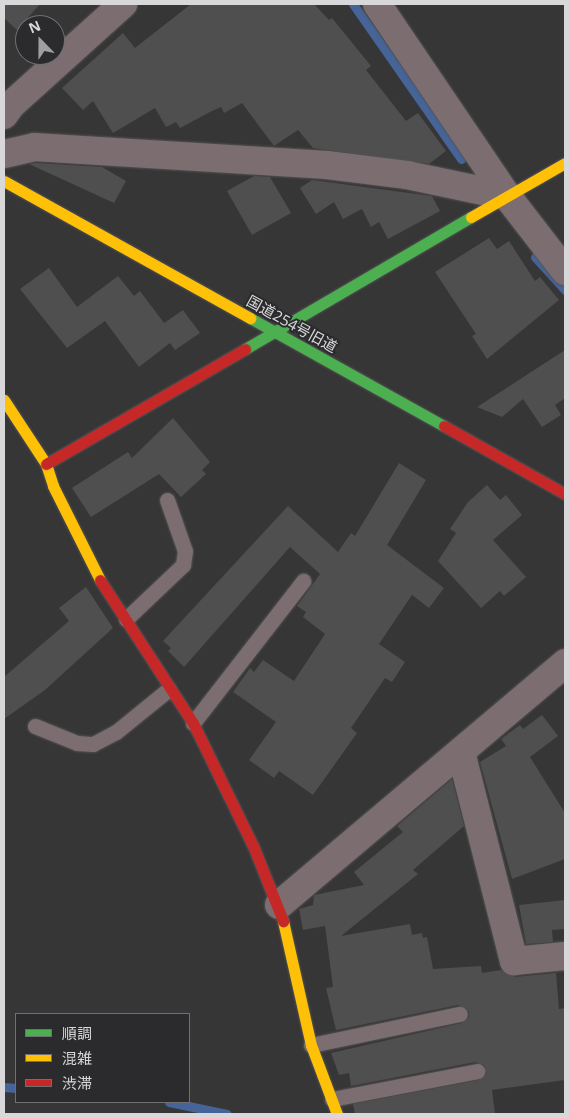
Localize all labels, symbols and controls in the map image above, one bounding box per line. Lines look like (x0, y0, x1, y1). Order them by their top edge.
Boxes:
north arrow (15, 15, 65, 65)
text: N (26, 16, 43, 38)
street label: 国道254号旧道 (244, 292, 340, 356)
legend (15, 1013, 190, 1103)
text: 順調 (62, 1023, 92, 1043)
text: 混雑 (62, 1048, 92, 1068)
text: 渋滞 (62, 1073, 92, 1093)

